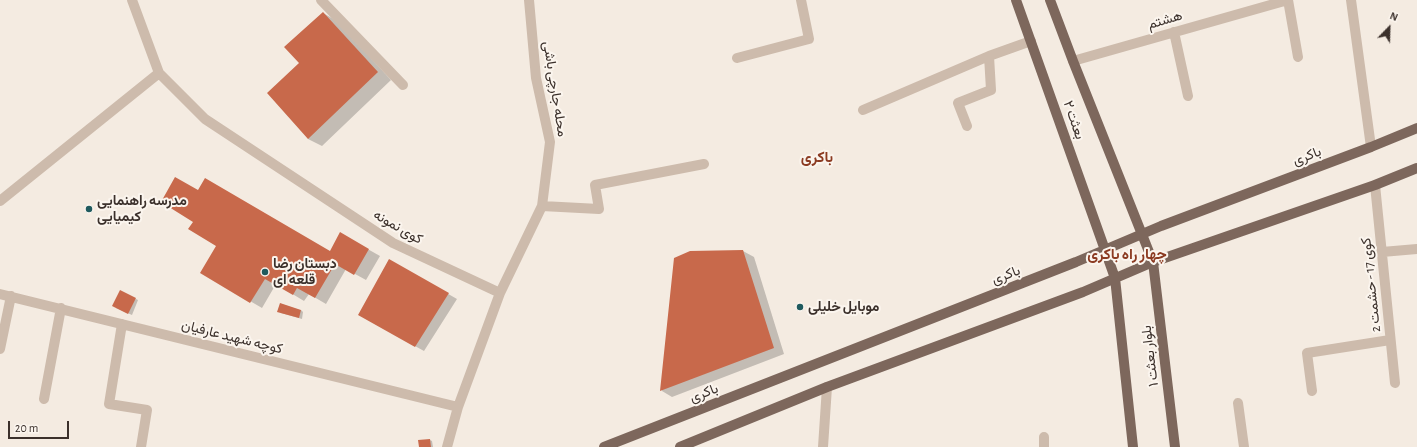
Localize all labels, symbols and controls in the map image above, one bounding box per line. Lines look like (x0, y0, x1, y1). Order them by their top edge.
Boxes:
street label: هشتم (1146, 7, 1184, 33)
north arrow (1369, 8, 1409, 48)
text: N (1388, 10, 1400, 23)
street label: محله جارچی باشی (539, 40, 571, 138)
street label: بعثت ۲ (1060, 98, 1088, 142)
street label: باکری (1290, 143, 1324, 169)
district label: باکری (801, 148, 833, 166)
place label: مدرسه راهنمایی کیمیایی (97, 193, 187, 226)
marker: مدرسه راهنمایی کیمیایی (84, 204, 94, 214)
street label: کوی نمونه (370, 206, 426, 248)
street label: کوی 17 - حشمت 2 (1358, 237, 1384, 333)
district label: چهار راه باکری (1087, 245, 1167, 263)
place label: دبستان رضا قلعه ای (273, 256, 337, 288)
street label: باکری (989, 262, 1023, 288)
marker: دبستان رضا قلعه ای (260, 267, 270, 277)
place label: موبایل خلیلی (808, 299, 879, 315)
marker: موبایل خلیلی (795, 302, 805, 312)
street label: کوچه شهید عارفیان (180, 316, 284, 358)
street label: بلوار بعثت ۱ (1138, 324, 1162, 388)
street label: باکری (687, 380, 721, 406)
scale bar (10, 413, 71, 439)
text: 20 m (15, 422, 38, 434)

